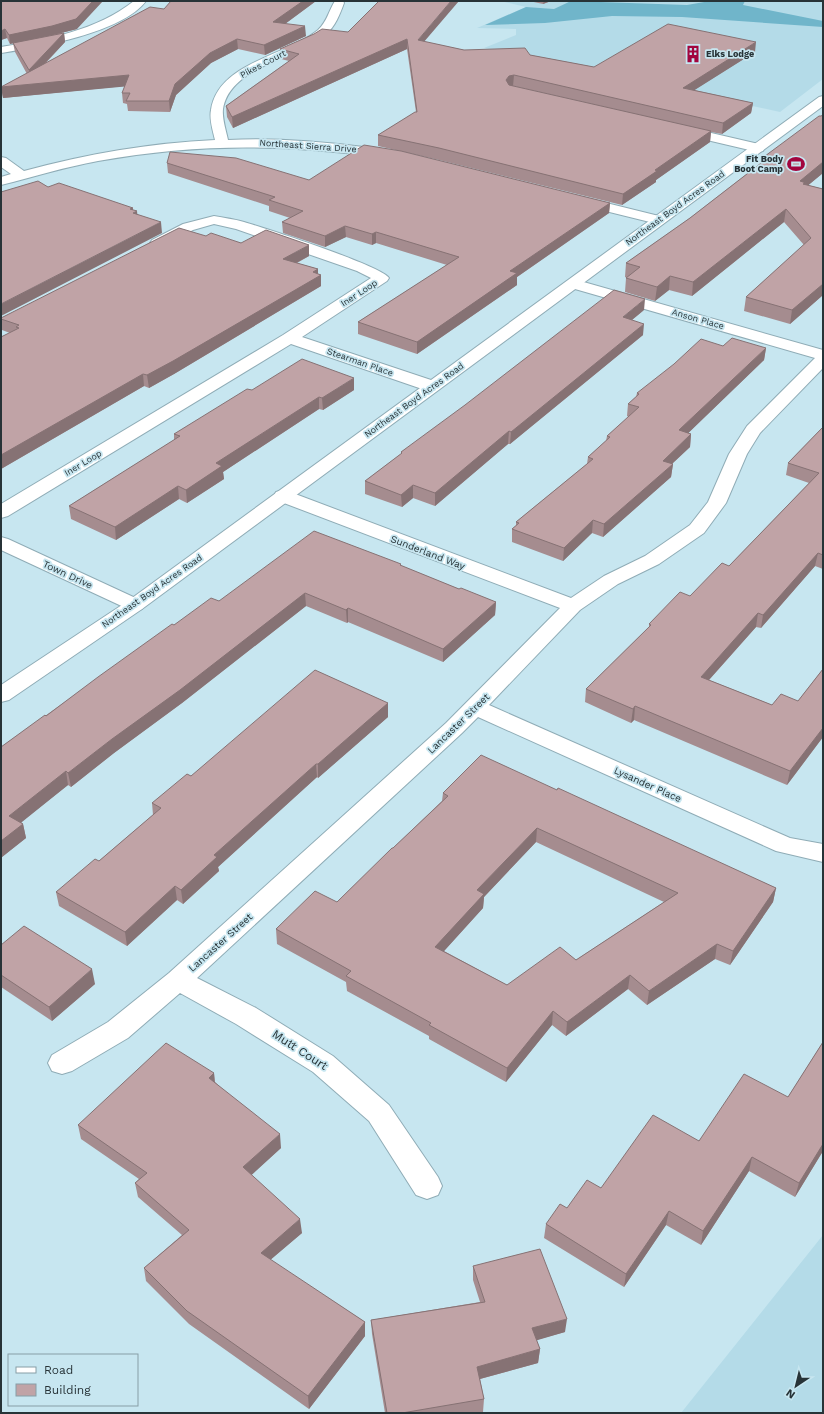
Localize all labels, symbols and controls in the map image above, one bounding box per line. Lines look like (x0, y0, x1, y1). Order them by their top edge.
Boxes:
building icon: Elks Lodge (683, 44, 703, 64)
street label: Pikes Court (239, 48, 288, 80)
place label: Elks Lodge (706, 49, 754, 59)
street label: Northeast Sierra Drive (259, 138, 357, 154)
place label: Fit Body Boot Camp (734, 154, 784, 174)
sports icon: Fit Body Boot Camp (786, 154, 806, 174)
street label: Northeast Boyd Acres Road (623, 169, 727, 247)
street label: Iner Loop (339, 277, 379, 309)
street label: Anson Place (671, 307, 725, 331)
street label: Stearman Place (326, 346, 394, 378)
street label: Northeast Boyd Acres Road (362, 361, 466, 439)
street label: Iner Loop (63, 448, 104, 478)
street label: Sunderland Way (389, 533, 467, 572)
street label: Northeast Boyd Acres Road (100, 552, 204, 630)
street label: Town Drive (41, 558, 95, 591)
street label: Lancaster Street (425, 690, 492, 756)
street label: Lysander Place (612, 765, 683, 804)
street label: Lancaster Street (186, 910, 255, 974)
street label: Mutt Court (270, 1027, 330, 1073)
legend (8, 1354, 138, 1406)
text: Road (44, 1363, 73, 1377)
north arrow (776, 1366, 816, 1406)
text: Building (44, 1383, 91, 1397)
text: N (783, 1386, 798, 1401)

